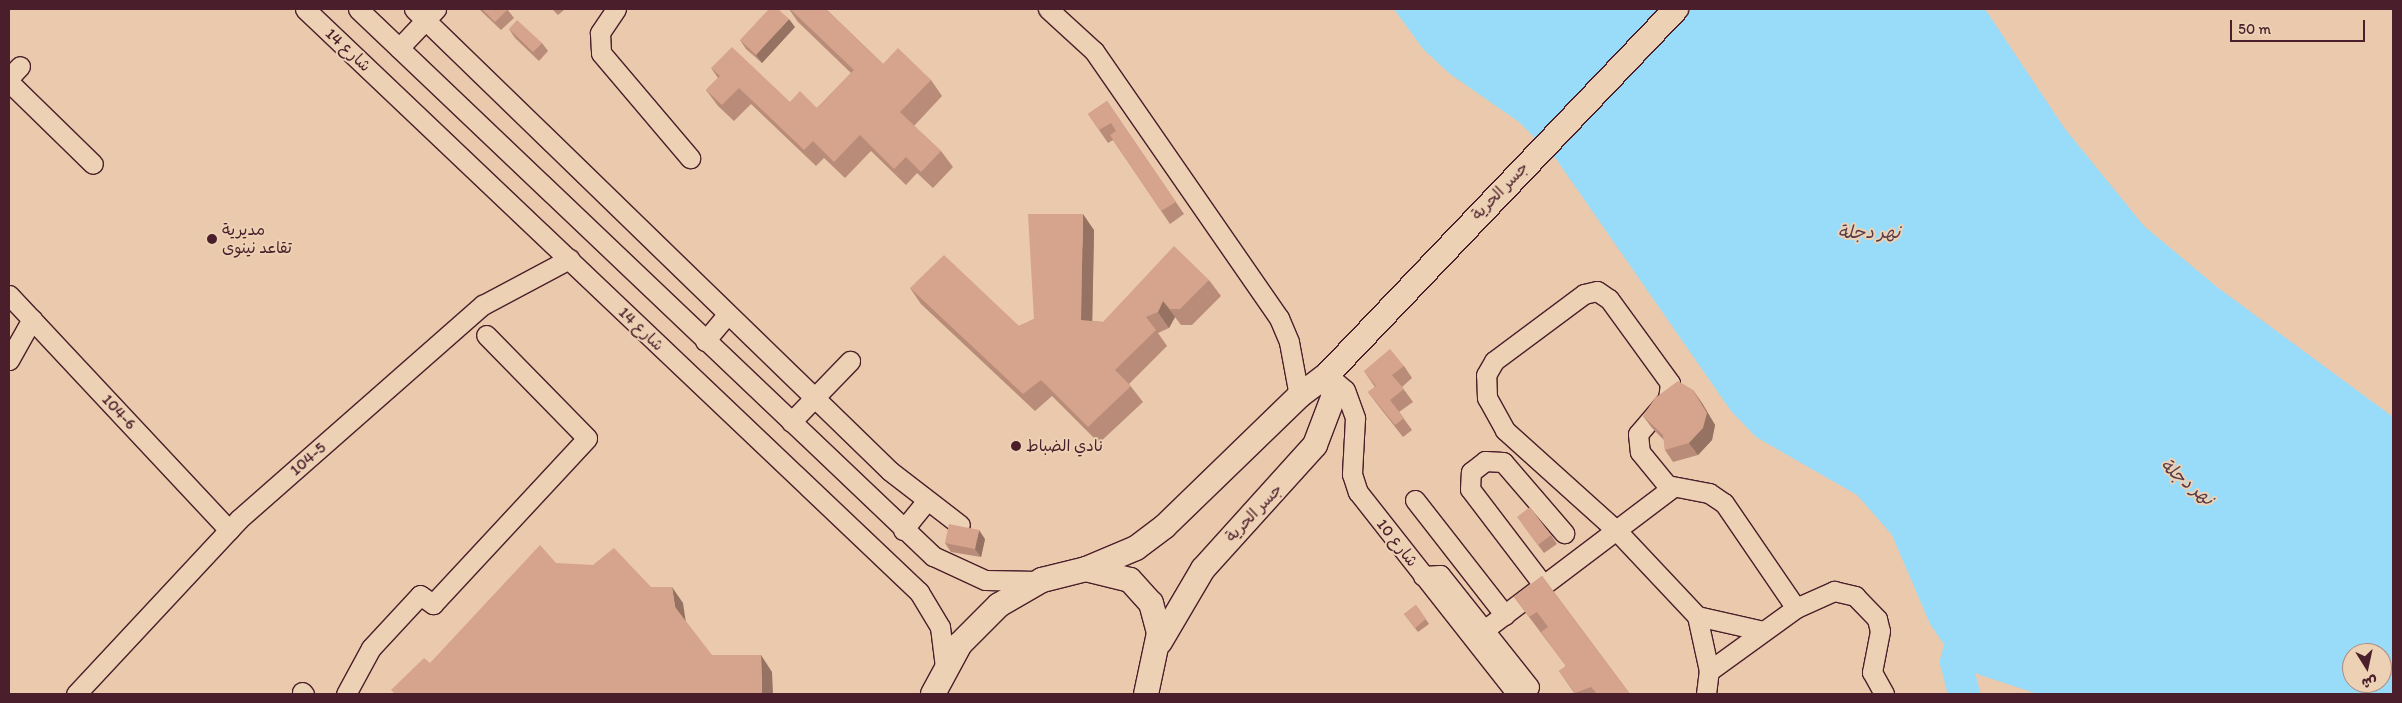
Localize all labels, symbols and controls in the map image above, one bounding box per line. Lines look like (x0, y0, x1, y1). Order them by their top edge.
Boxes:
scale bar (2232, 10, 2367, 42)
text: 50 m (2238, 20, 2271, 38)
street label: شارع 14 (321, 24, 375, 76)
street label: جسر الحرية (1468, 158, 1532, 224)
place label: مديرية تقاعد نينوى (222, 220, 292, 258)
water label: نهر دجلة (1838, 221, 1900, 243)
marker: مديرية تقاعد نينوى (206, 233, 218, 245)
street label: شارع 14 (614, 303, 668, 355)
street label: 104-6 (98, 390, 140, 434)
place label: نادي الضباط (1026, 436, 1103, 456)
street label: 104-5 (286, 438, 330, 480)
marker: نادي الضباط (1010, 440, 1022, 452)
water label: نهر دجلة (2156, 454, 2218, 510)
street label: جسر الحرية (1222, 480, 1286, 546)
street label: شارع 10 (1372, 515, 1422, 571)
north arrow (2342, 643, 2392, 693)
text: ش (2360, 673, 2379, 692)

